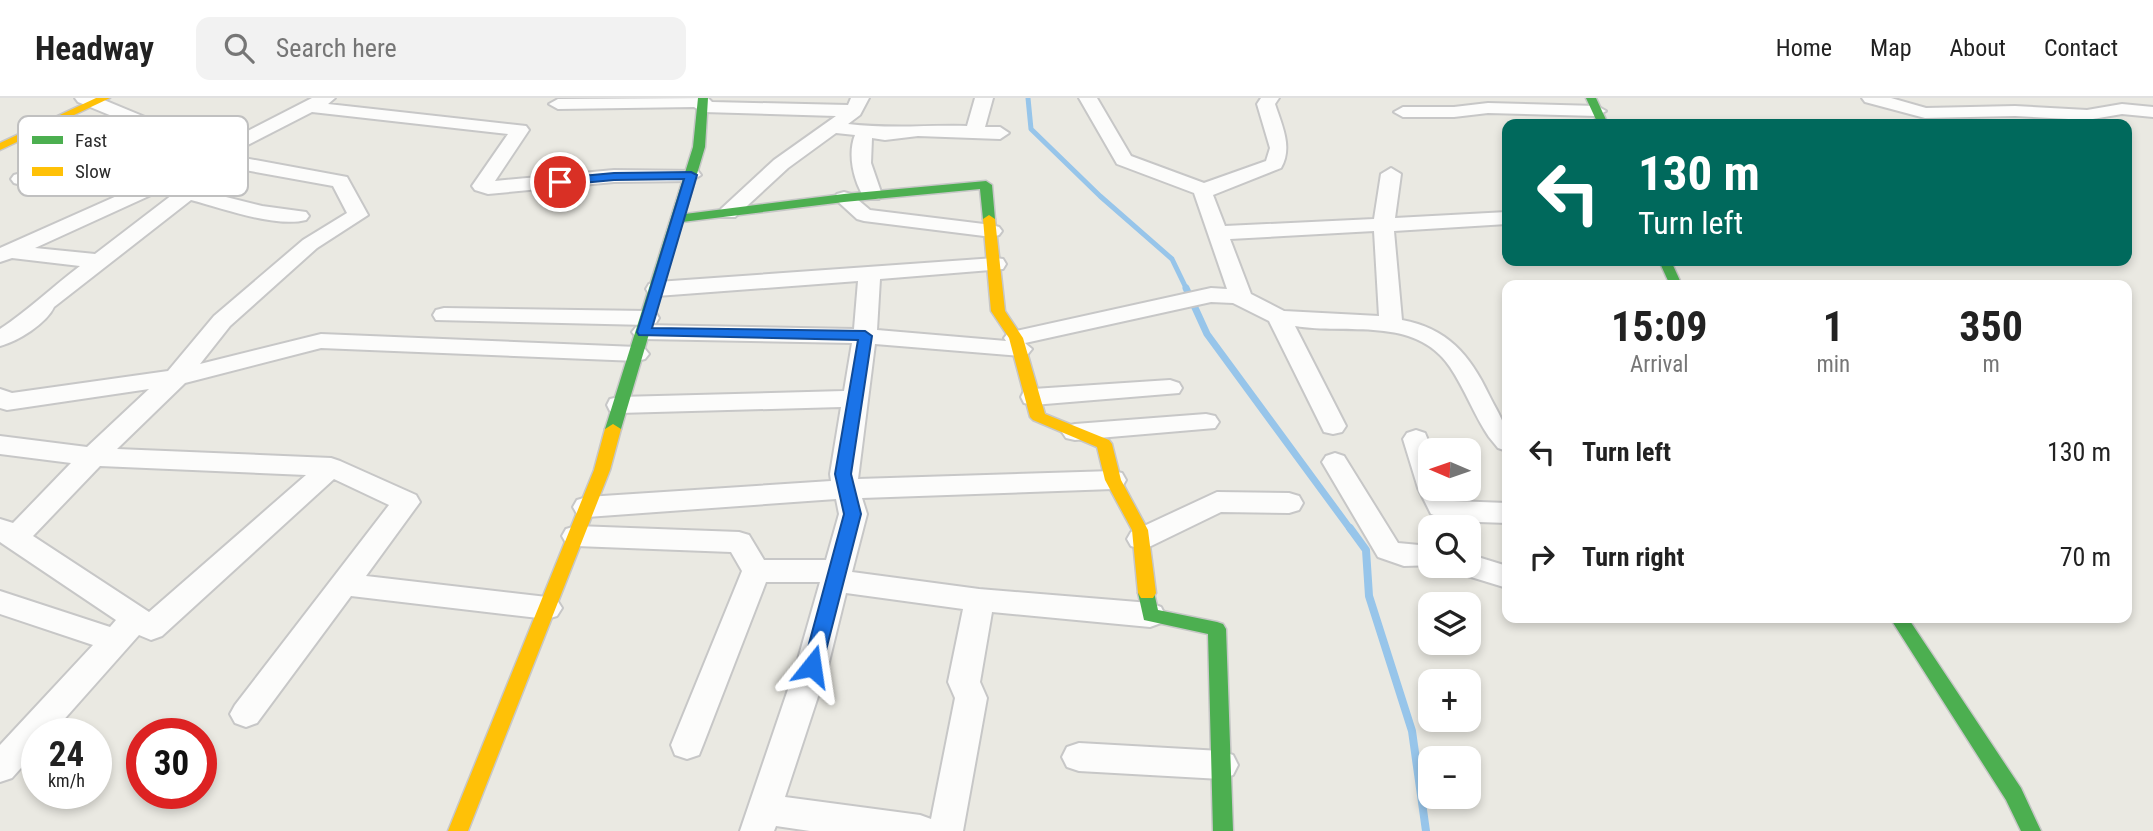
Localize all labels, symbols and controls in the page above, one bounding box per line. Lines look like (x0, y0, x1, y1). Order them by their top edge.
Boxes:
search box (196, 17, 686, 80)
text: Headway (35, 29, 154, 68)
icon: search (220, 29, 258, 67)
text: Search here (276, 33, 397, 63)
text: Home (1776, 34, 1832, 62)
text: Map (1870, 34, 1912, 62)
text: About (1950, 34, 2006, 62)
text: Contact (2044, 34, 2118, 62)
legend (18, 116, 248, 196)
text: Fast (75, 129, 107, 152)
text: 130 m (1638, 145, 1760, 202)
icon: left (1523, 147, 1614, 238)
pin (530, 152, 590, 212)
text: Slow (75, 160, 111, 183)
icon: arrive (541, 163, 579, 201)
text: Turn left (1638, 204, 1743, 242)
text: 15:09 (1611, 302, 1707, 351)
text: 1 (1823, 302, 1844, 351)
text: 350 (1959, 302, 2023, 351)
text: Arrival (1630, 351, 1688, 378)
text: min (1816, 351, 1850, 378)
text: m (1982, 351, 2000, 378)
icon: left (1523, 433, 1561, 471)
text: Turn left (1582, 437, 1671, 467)
text: 130 m (2047, 437, 2111, 467)
north arrow (1418, 438, 1480, 500)
map controls (1418, 438, 1481, 809)
button: search (1418, 515, 1481, 578)
icon: right (1523, 538, 1561, 576)
text: Turn right (1582, 542, 1684, 572)
text: 70 m (2060, 542, 2111, 572)
button: layers (1418, 592, 1481, 655)
position arrow (775, 629, 849, 703)
button: + (1418, 669, 1481, 732)
speed limit sign: 30 (126, 718, 217, 809)
text: 24 (49, 734, 84, 775)
button: − (1418, 746, 1481, 809)
text: km/h (48, 770, 85, 791)

